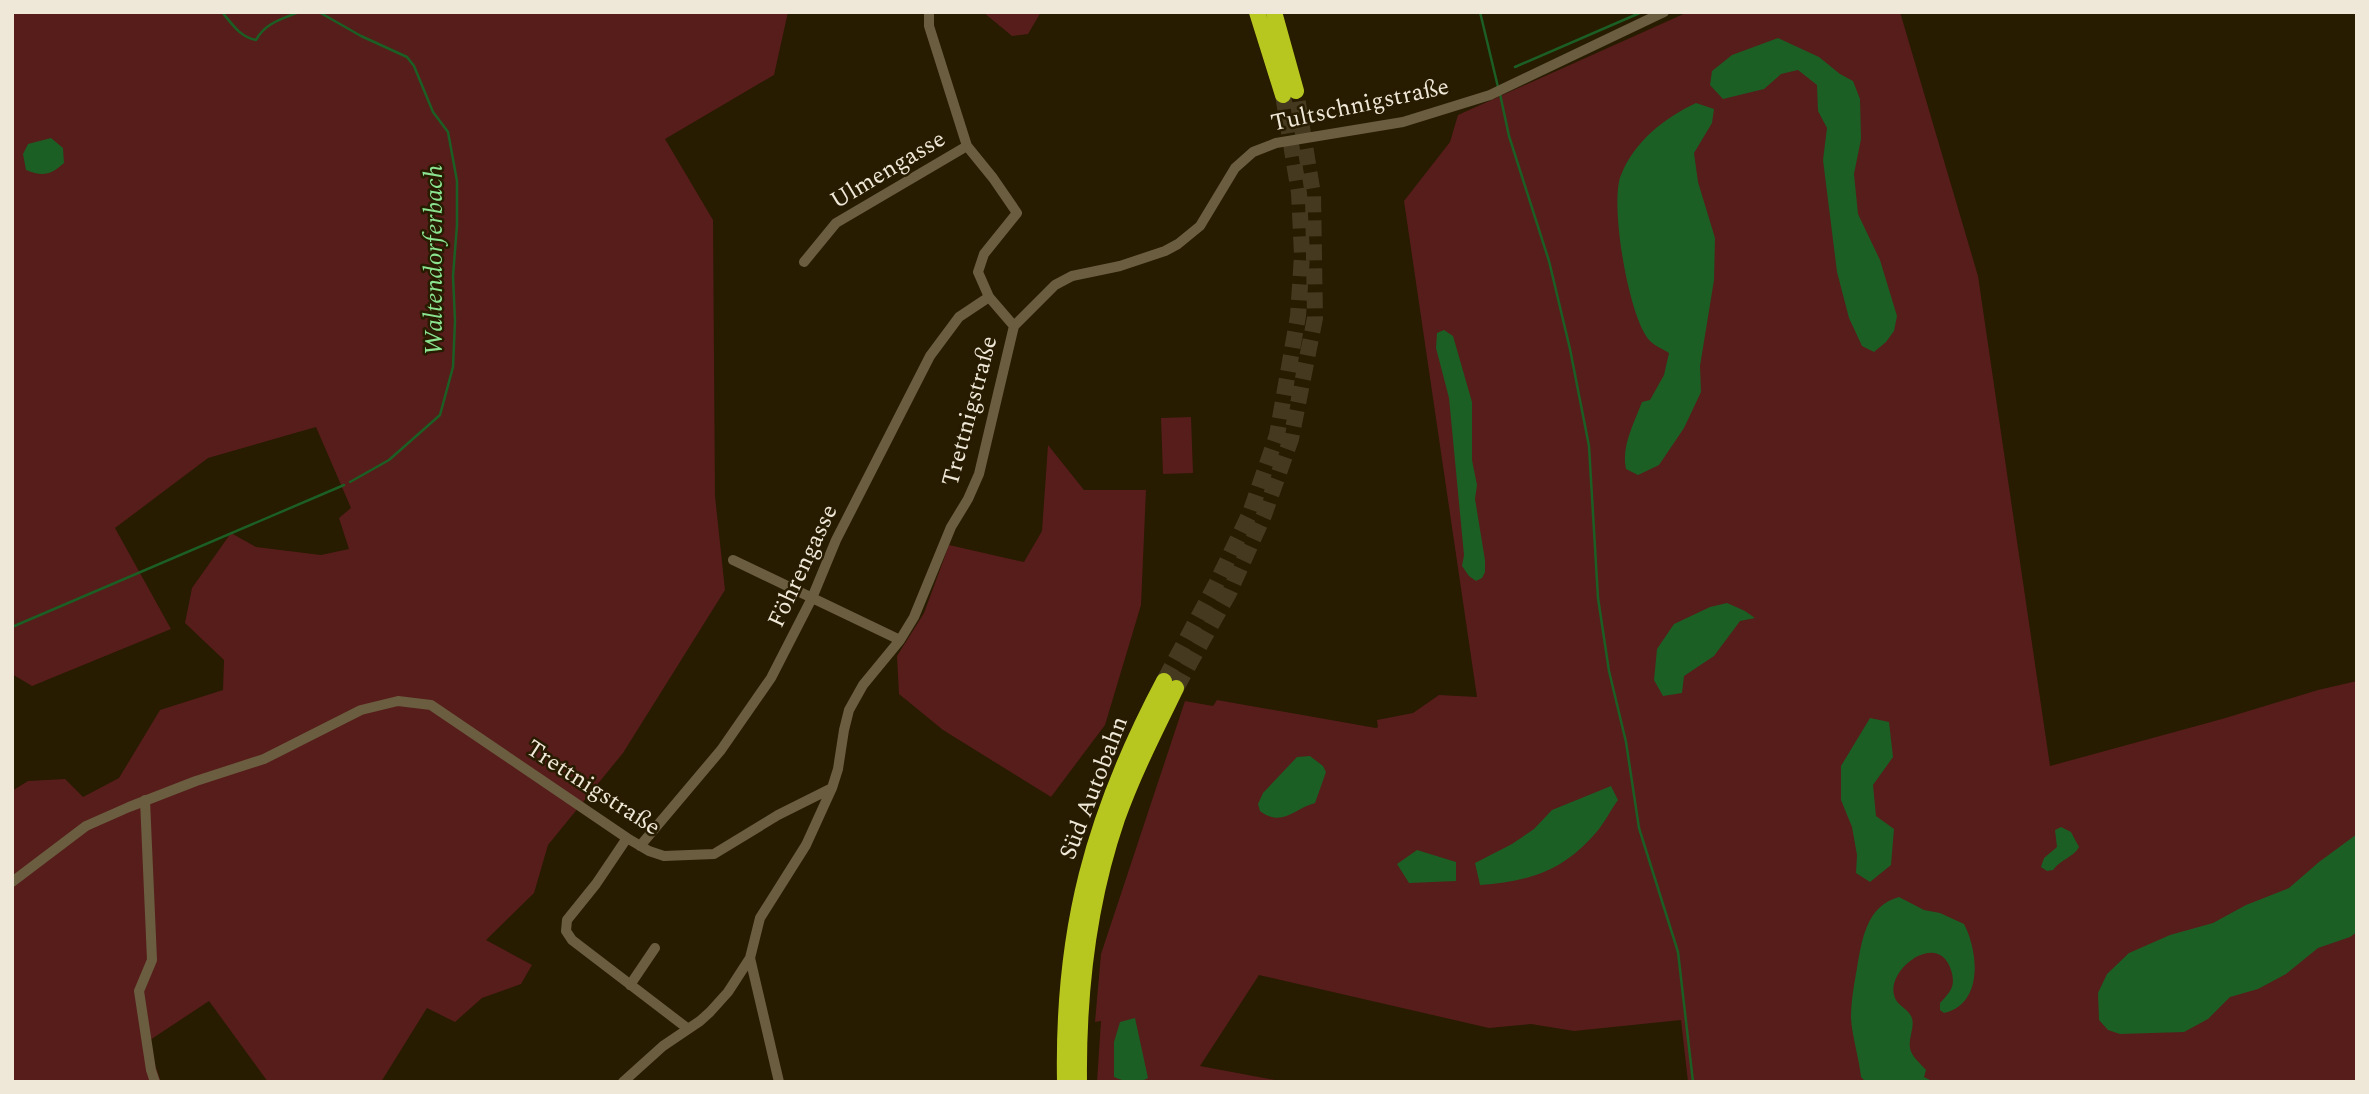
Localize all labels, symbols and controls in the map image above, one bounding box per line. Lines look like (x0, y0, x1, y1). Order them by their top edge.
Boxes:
street label: Tultschnigstraße (1268, 69, 1452, 141)
street label: Ulmengasse (823, 121, 953, 219)
water label: Waltendorferbach (414, 165, 454, 355)
street label: Trettnigstraße (933, 332, 1007, 490)
street label: Föhrengasse (759, 498, 847, 634)
street label: Süd Autobahn (1050, 711, 1138, 865)
street label: Trettnigstraße (518, 731, 668, 845)

